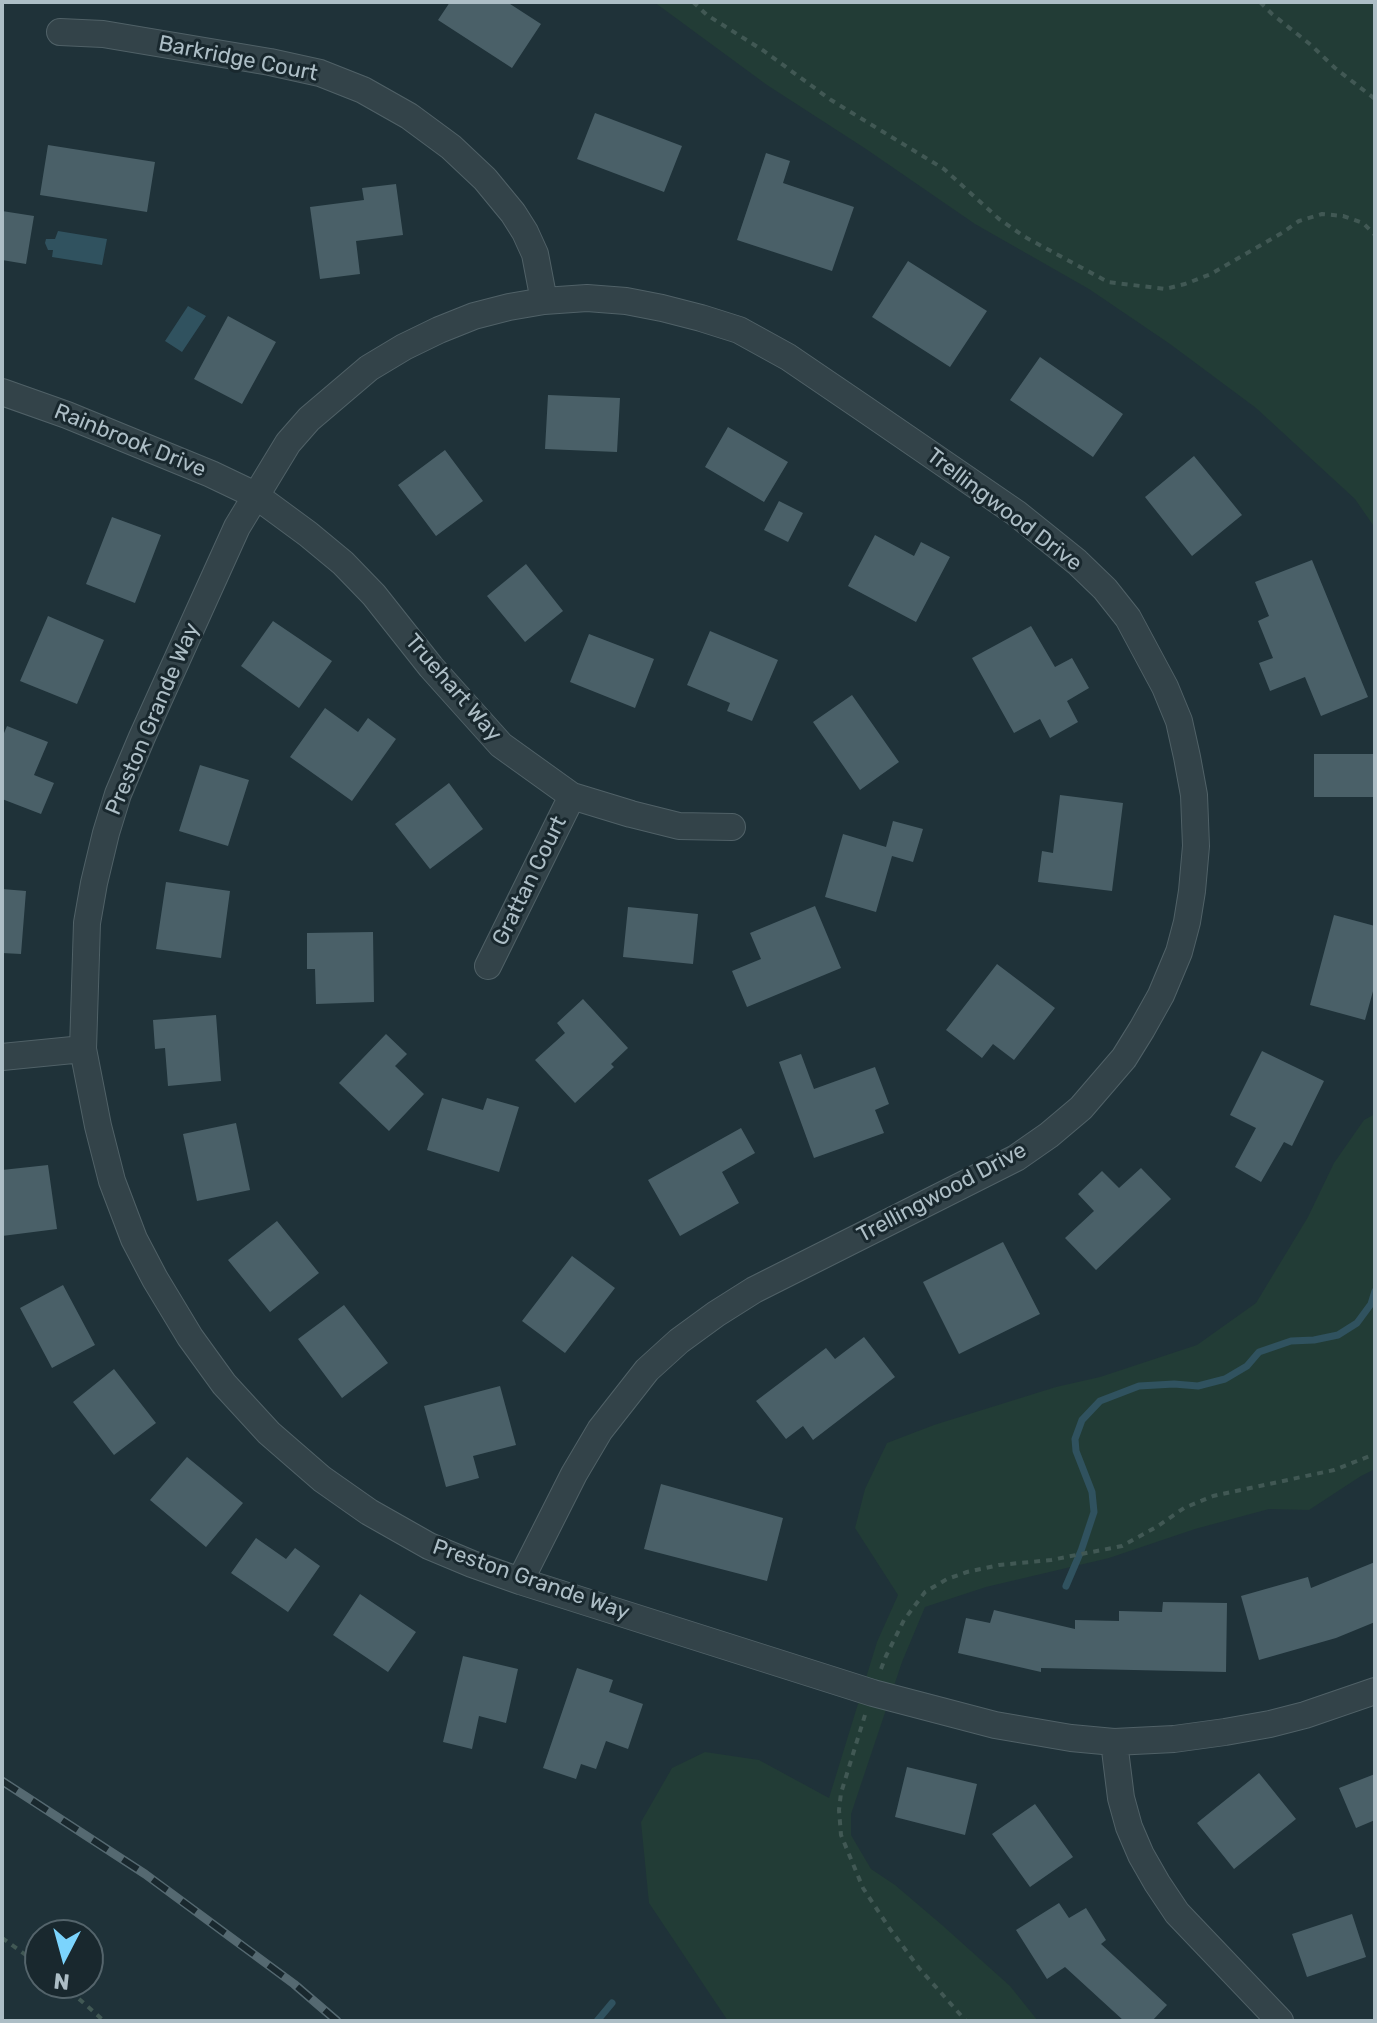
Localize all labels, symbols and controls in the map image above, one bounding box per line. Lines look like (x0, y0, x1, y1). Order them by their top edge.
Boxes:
street label: Barkridge Court (156, 31, 320, 87)
street label: Rainbrook Drive (50, 399, 210, 483)
street label: Trellingwood Drive (921, 443, 1087, 577)
street label: Preston Grande Way (101, 619, 205, 819)
street label: Truehart Way (399, 629, 507, 747)
street label: Grattan Court (487, 812, 573, 950)
street label: Trellingwood Drive (853, 1137, 1031, 1249)
street label: Preston Grande Way (429, 1534, 633, 1626)
north arrow (24, 1919, 104, 1999)
text: N (52, 1967, 71, 1996)

